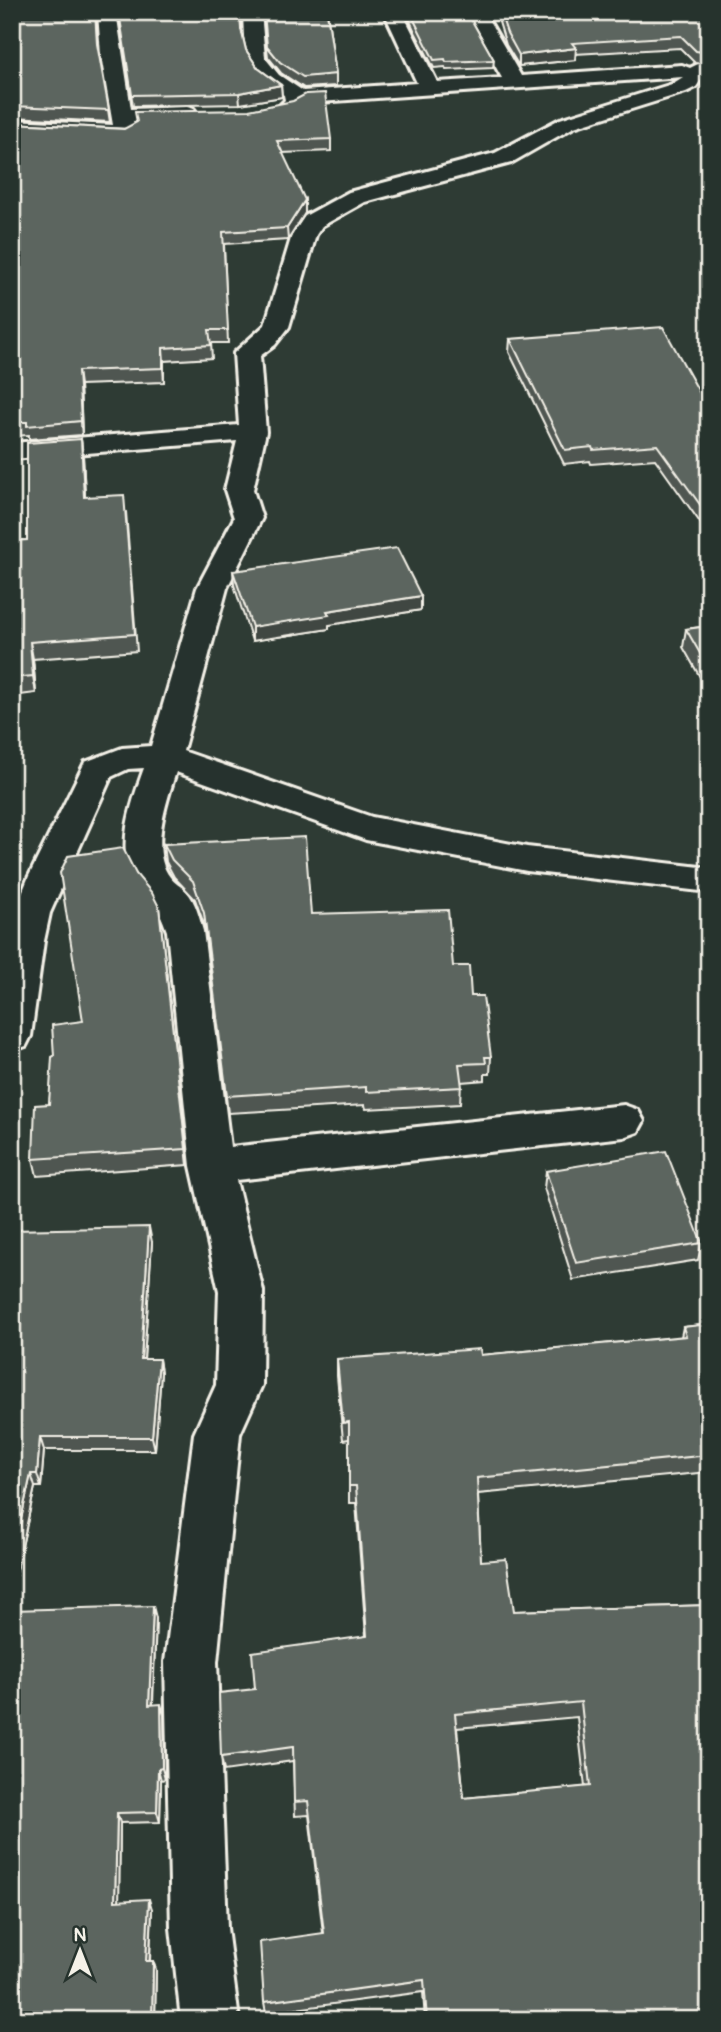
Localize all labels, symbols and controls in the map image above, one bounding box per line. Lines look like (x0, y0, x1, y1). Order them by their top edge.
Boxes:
north arrow (46, 1916, 116, 1986)
text: N (74, 1923, 87, 1947)

